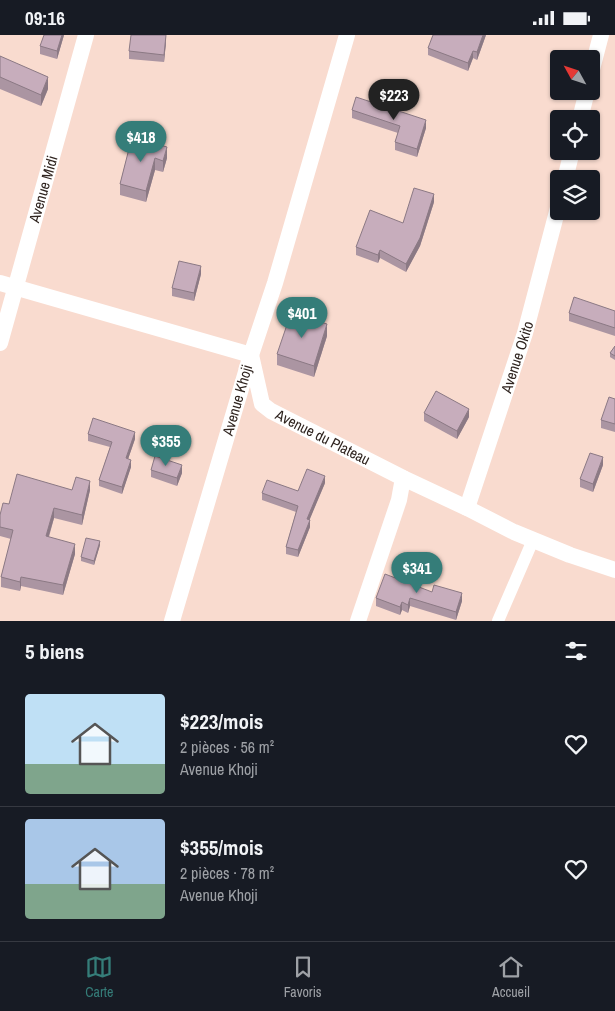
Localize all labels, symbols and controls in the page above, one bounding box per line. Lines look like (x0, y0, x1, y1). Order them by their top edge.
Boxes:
text: 09:16 (25, 5, 65, 31)
north arrow (550, 50, 600, 100)
map controls (550, 50, 600, 220)
pin: $223 (364, 79, 424, 121)
text: $223 (379, 84, 409, 106)
button: locate (550, 110, 600, 160)
pin: $418 (111, 121, 171, 163)
text: $418 (126, 126, 156, 148)
street label: Avenue Midi (23, 153, 63, 226)
button: layers (550, 170, 600, 220)
pin: $401 (272, 297, 332, 339)
text: $401 (287, 302, 317, 324)
street label: Avenue Okito (495, 318, 539, 397)
street label: Avenue Khoji (217, 362, 257, 439)
street label: Avenue du Plateau (271, 404, 374, 470)
pin: $355 (136, 425, 196, 467)
text: $355 (151, 430, 181, 452)
pin: $341 (387, 551, 447, 594)
text: $341 (402, 557, 432, 579)
text: 5 biens (25, 637, 84, 666)
icon: filters (562, 637, 590, 665)
text: $223/mois (180, 707, 263, 736)
icon: home (65, 714, 125, 774)
icon: heart (562, 730, 590, 758)
text: 2 pièces · 56 m² (180, 736, 274, 758)
text: Avenue Khoji (180, 758, 258, 780)
text: $355/mois (180, 833, 263, 862)
icon: home (65, 839, 125, 899)
icon: heart (562, 855, 590, 883)
text: 2 pièces · 78 m² (180, 862, 274, 884)
text: Avenue Khoji (180, 884, 258, 906)
tab: Carte (85, 953, 113, 1001)
tab: Favoris (284, 953, 322, 1001)
tab: Accueil (492, 953, 530, 1001)

